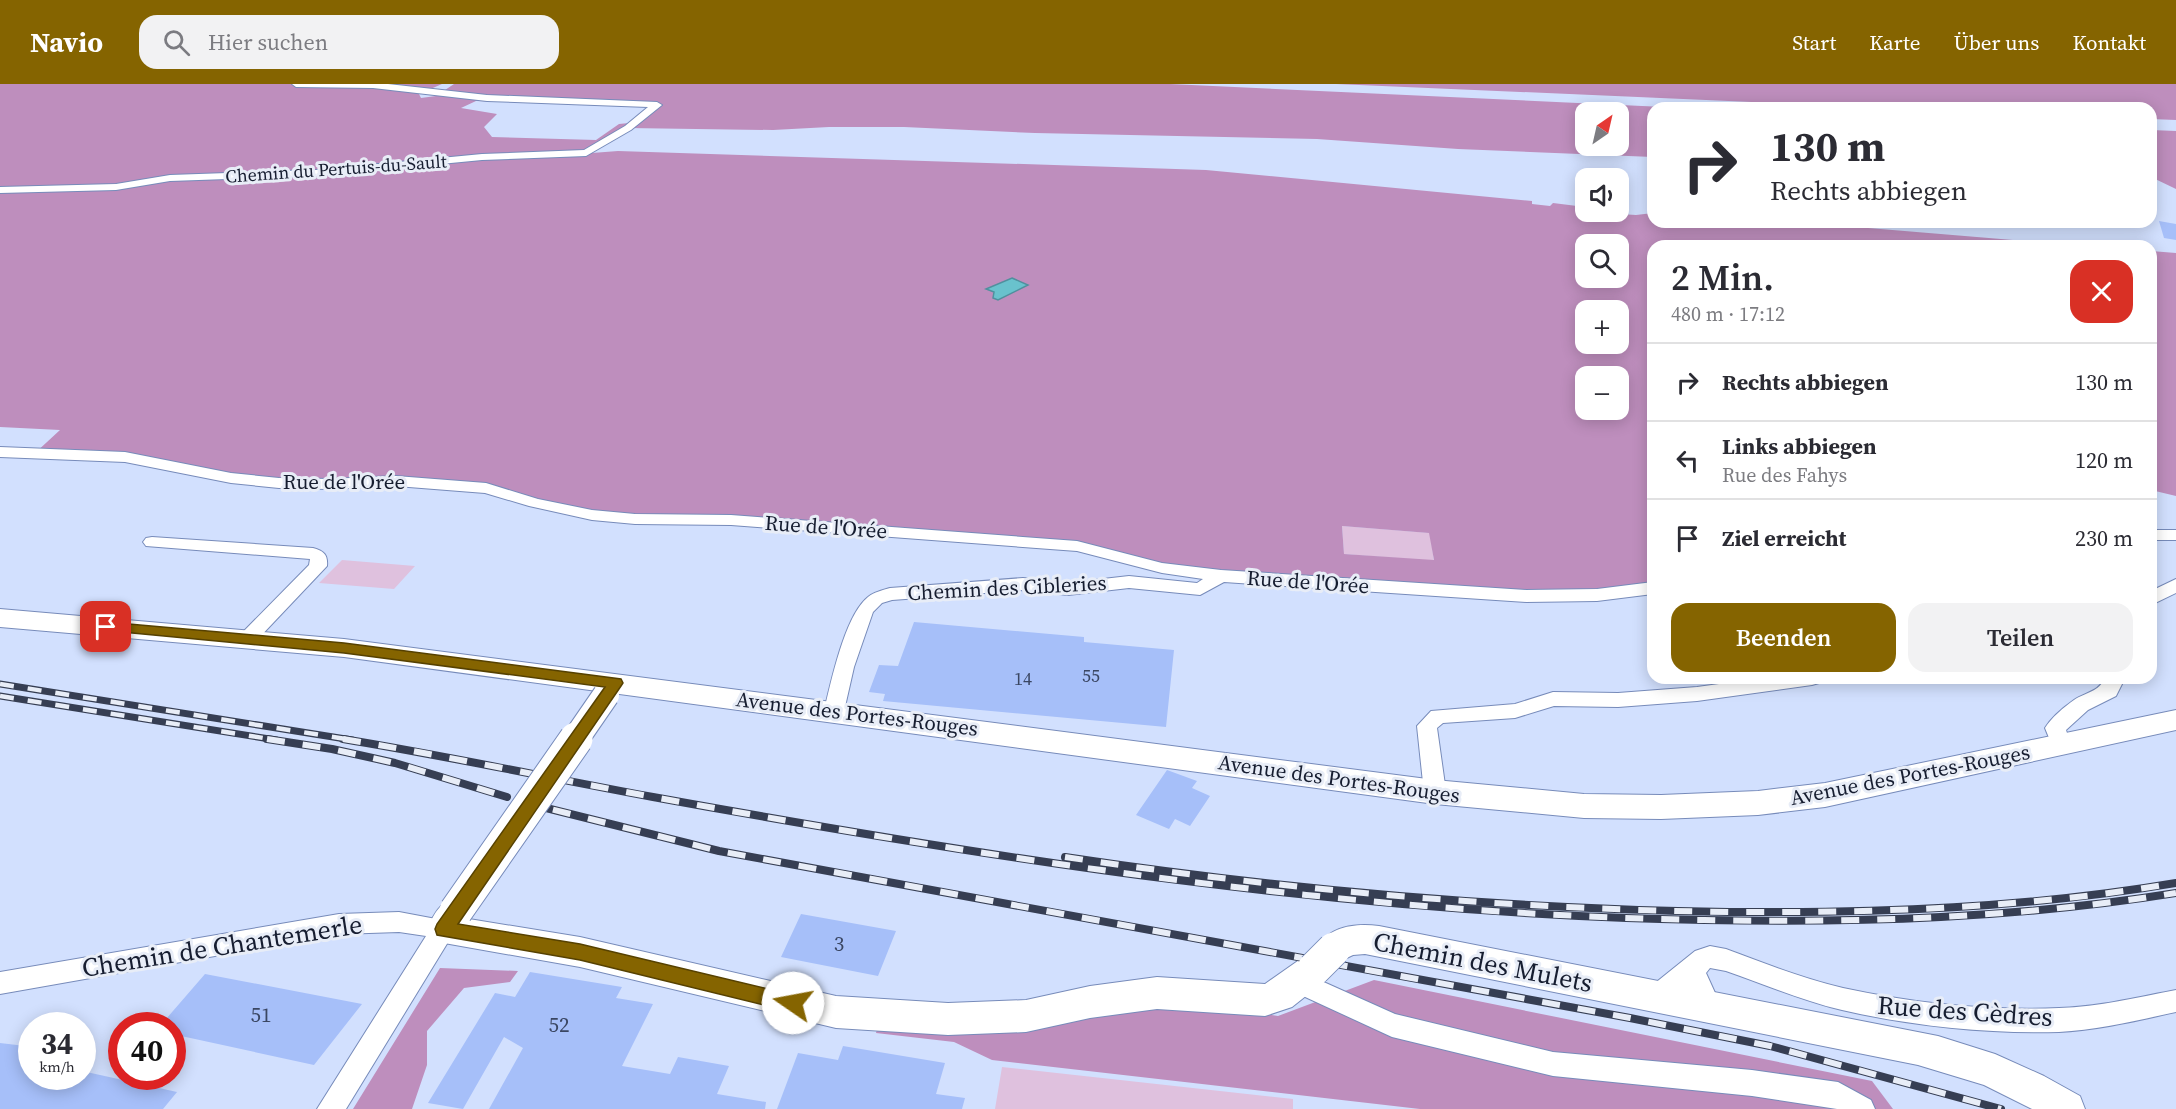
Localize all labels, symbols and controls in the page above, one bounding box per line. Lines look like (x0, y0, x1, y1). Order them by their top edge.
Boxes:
search box (139, 15, 559, 69)
text: Navio (30, 23, 103, 61)
icon: search (160, 26, 193, 59)
text: Hier suchen (208, 27, 328, 57)
text: Start (1792, 28, 1836, 57)
text: Karte (1869, 28, 1920, 57)
text: Über uns (1953, 28, 2039, 57)
text: Kontakt (2072, 28, 2146, 57)
north arrow (1575, 102, 1629, 156)
map controls (1575, 102, 1629, 420)
text: 130 m (1770, 117, 1885, 175)
icon: right (1671, 126, 1749, 204)
street label: Chemin du Pertuis-du-Sault (225, 148, 448, 189)
button: sound (1575, 168, 1629, 222)
text: Rechts abbiegen (1770, 172, 1967, 209)
button: search (1575, 234, 1629, 288)
text: 2 Min. (1671, 253, 1774, 302)
button: close (2070, 260, 2133, 323)
button: + (1575, 300, 1629, 354)
text: 480 m · 17:12 (1671, 300, 1785, 328)
button: − (1575, 366, 1629, 420)
icon: right (1671, 366, 1704, 399)
text: Rechts abbiegen (1722, 367, 1889, 397)
text: 130 m (2075, 367, 2133, 397)
text: Links abbiegen (1722, 431, 1877, 461)
icon: left (1671, 444, 1704, 477)
text: 120 m (2075, 445, 2133, 475)
text: Rue des Fahys (1722, 461, 1847, 489)
street label: Rue de l'Orée (283, 467, 405, 496)
street label: Rue de l'Orée (764, 508, 888, 545)
icon: arrive (1671, 522, 1704, 555)
text: Ziel erreicht (1722, 523, 1846, 553)
text: 230 m (2075, 523, 2133, 553)
street label: Rue de l'Orée (1246, 563, 1370, 600)
street label: Chemin des Cibleries (907, 568, 1107, 607)
pin (80, 601, 131, 652)
button: Beenden (1671, 603, 1896, 672)
button: Teilen (1908, 603, 2133, 672)
icon: arrive (89, 610, 122, 643)
house number: 55 (1082, 663, 1100, 688)
house number: 14 (1014, 666, 1032, 691)
street label: Avenue des Portes-Rouges (734, 684, 980, 743)
street label: Avenue des Portes-Rouges (1788, 737, 2032, 812)
street label: Avenue des Portes-Rouges (1216, 747, 1462, 810)
street label: Chemin de Chantemerle (79, 906, 365, 986)
street label: Chemin des Mulets (1370, 923, 1596, 1001)
house number: 3 (834, 929, 844, 958)
position arrow (761, 971, 825, 1035)
street label: Rue des Cèdres (1876, 987, 2054, 1035)
house number: 51 (251, 1000, 272, 1029)
house number: 52 (549, 1010, 570, 1039)
speed limit sign: 40 (108, 1012, 186, 1090)
text: 34 (41, 1023, 73, 1064)
text: km/h (39, 1056, 75, 1077)

